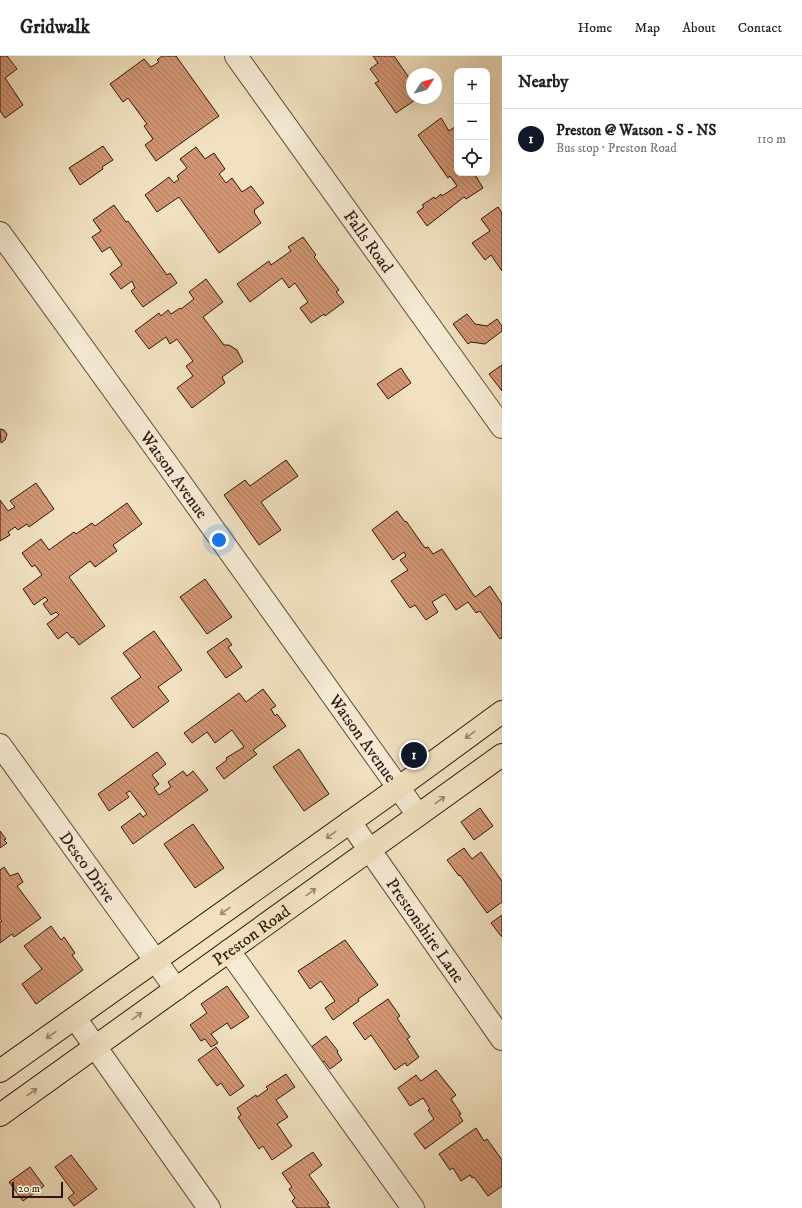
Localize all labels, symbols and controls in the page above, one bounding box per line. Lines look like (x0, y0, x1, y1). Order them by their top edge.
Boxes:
text: Gridwalk (20, 16, 90, 39)
text: Home (578, 19, 612, 37)
text: Map (634, 19, 660, 37)
text: About (682, 19, 716, 37)
text: Contact (738, 19, 782, 37)
north arrow (406, 68, 442, 104)
map controls (454, 68, 490, 176)
button: + (454, 68, 490, 104)
text: Nearby (518, 71, 568, 93)
button: − (454, 104, 490, 140)
text: Preston @ Watson - S - NS (556, 121, 716, 140)
text: 1 (529, 131, 533, 147)
text: 110 m (757, 131, 786, 147)
button: locate (454, 140, 490, 176)
text: Bus stop · Preston Road (556, 140, 677, 156)
street label: Falls Road (338, 206, 398, 278)
street label: Watson Avenue (134, 426, 213, 523)
your location (209, 530, 229, 550)
street label: Watson Avenue (323, 690, 401, 787)
one-way arrow (465, 731, 476, 739)
pin: 1 (401, 740, 427, 770)
one-way arrow (434, 796, 445, 804)
street label: Desco Drive (54, 827, 120, 907)
one-way arrow (326, 831, 337, 839)
street label: Prestonshire Lane (381, 874, 469, 987)
one-way arrow (306, 888, 317, 896)
street label: Preston Road (209, 900, 295, 971)
one-way arrow (220, 907, 231, 915)
one-way arrow (132, 1012, 143, 1020)
one-way arrow (46, 1031, 57, 1039)
one-way arrow (26, 1088, 37, 1096)
scale bar (12, 1180, 63, 1199)
text: 20 m (18, 1182, 40, 1196)

